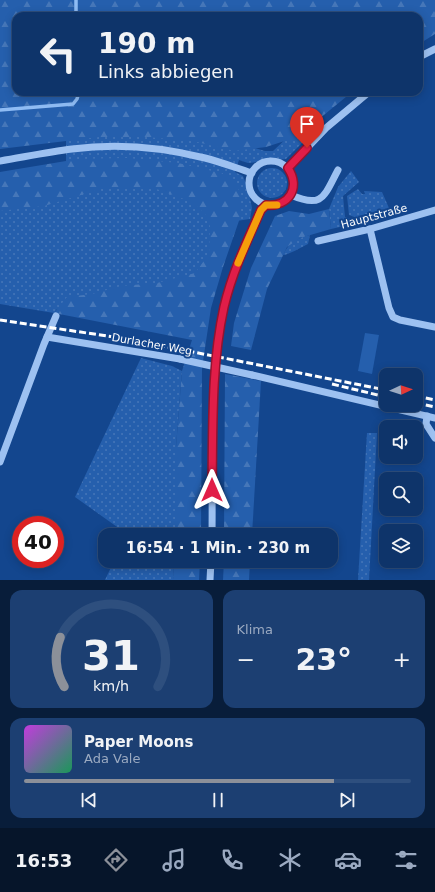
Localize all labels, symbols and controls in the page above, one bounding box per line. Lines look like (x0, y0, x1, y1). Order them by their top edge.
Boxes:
text: 190 m (98, 27, 195, 60)
icon: left (32, 28, 84, 80)
text: Links abbiegen (98, 61, 234, 82)
pin (290, 107, 324, 148)
icon: arrive (296, 113, 318, 135)
street label: Hauptstraße (339, 201, 409, 232)
street label: Durlacher Weg (111, 331, 193, 358)
north arrow (379, 368, 423, 412)
map controls (379, 368, 423, 568)
button: sound (379, 420, 423, 464)
position arrow (191, 469, 233, 511)
button: search (379, 472, 423, 516)
speed limit sign: 40 (12, 516, 64, 568)
button: layers (379, 524, 423, 568)
text: 16:54 · 1 Min. · 230 m (126, 539, 310, 557)
text: Klima (237, 622, 273, 637)
text: 31 (82, 631, 140, 680)
text: 23° (295, 642, 352, 677)
text: − (237, 647, 255, 672)
text: + (393, 647, 411, 672)
text: km/h (93, 678, 129, 694)
text: Paper Moons (84, 733, 193, 751)
text: Ada Vale (84, 751, 140, 766)
icon: previous (78, 789, 100, 811)
icon: pause (207, 789, 229, 811)
icon: next (336, 789, 358, 811)
icon: directions (102, 846, 130, 874)
icon: music (160, 846, 188, 874)
icon: phone (218, 846, 246, 874)
icon: climate (276, 846, 304, 874)
icon: car (334, 846, 362, 874)
icon: filters (392, 846, 420, 874)
text: 16:53 (15, 850, 72, 871)

